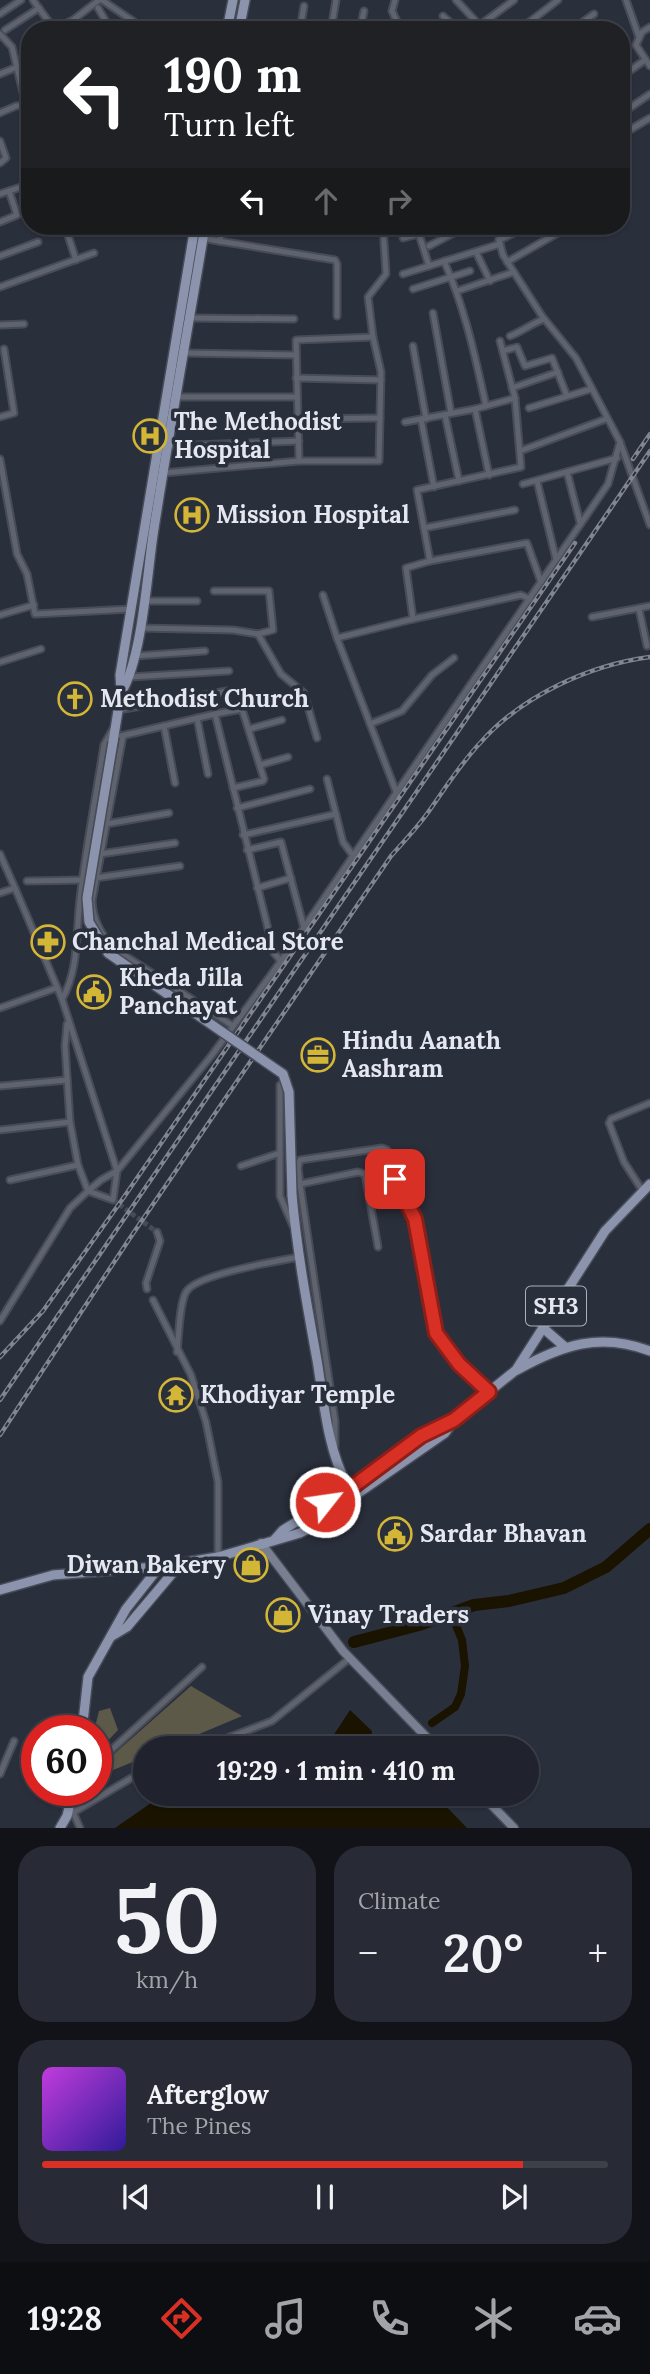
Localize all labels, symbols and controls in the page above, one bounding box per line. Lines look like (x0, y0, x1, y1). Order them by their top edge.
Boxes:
text: 190 m (164, 43, 301, 105)
icon: left (49, 49, 140, 140)
text: Turn left (164, 104, 294, 145)
icon: left (234, 182, 272, 220)
icon: ahead (307, 182, 345, 220)
icon: right (380, 182, 418, 220)
place label: The Methodist Hospital (174, 406, 343, 465)
hospital icon: The Methodist Hospital (131, 417, 169, 455)
hospital icon: Mission Hospital (173, 496, 211, 534)
place label: Mission Hospital (216, 499, 409, 530)
church icon: Methodist Church (56, 680, 94, 718)
place label: Methodist Church (100, 683, 309, 714)
pharmacy icon: Chanchal Medical Store (29, 923, 67, 961)
place label: Chanchal Medical Store (72, 926, 344, 957)
place label: Kheda Jilla Panchayat (119, 962, 243, 1021)
public building icon: Kheda Jilla Panchayat (75, 973, 113, 1011)
place label: Hindu Aanath Aashram (342, 1025, 501, 1084)
office icon: Hindu Aanath Aashram (299, 1036, 337, 1074)
pin (365, 1149, 425, 1209)
icon: arrive (376, 1160, 414, 1198)
road number: SH3 (526, 1287, 586, 1326)
temple icon: Khodiyar Temple (157, 1376, 195, 1414)
place label: Khodiyar Temple (200, 1379, 395, 1410)
position arrow (288, 1465, 362, 1539)
public building icon: Sardar Bhavan (376, 1515, 414, 1553)
place label: Sardar Bhavan (420, 1518, 587, 1549)
shop icon: Diwan Bakery (232, 1546, 270, 1584)
place label: Diwan Bakery (67, 1549, 227, 1580)
shop icon: Vinay Traders (264, 1596, 302, 1634)
place label: Vinay Traders (308, 1599, 469, 1630)
speed limit sign: 60 (21, 1715, 112, 1806)
text: 19:29 · 1 min · 410 m (217, 1754, 455, 1787)
text: 50 (113, 1861, 221, 1978)
text: Climate (358, 1886, 440, 1915)
text: 20° (443, 1920, 523, 1986)
text: − (358, 1929, 378, 1977)
text: + (588, 1929, 608, 1977)
text: km/h (136, 1965, 198, 1994)
text: Afterglow (147, 2078, 269, 2111)
text: The Pines (147, 2111, 252, 2140)
icon: previous (117, 2178, 155, 2216)
icon: pause (306, 2178, 344, 2216)
icon: next (495, 2178, 533, 2216)
icon: directions (157, 2294, 206, 2343)
icon: music (261, 2294, 310, 2343)
icon: phone (365, 2294, 414, 2343)
icon: climate (469, 2294, 518, 2343)
icon: car (573, 2294, 622, 2343)
text: 19:28 (28, 2298, 102, 2339)

